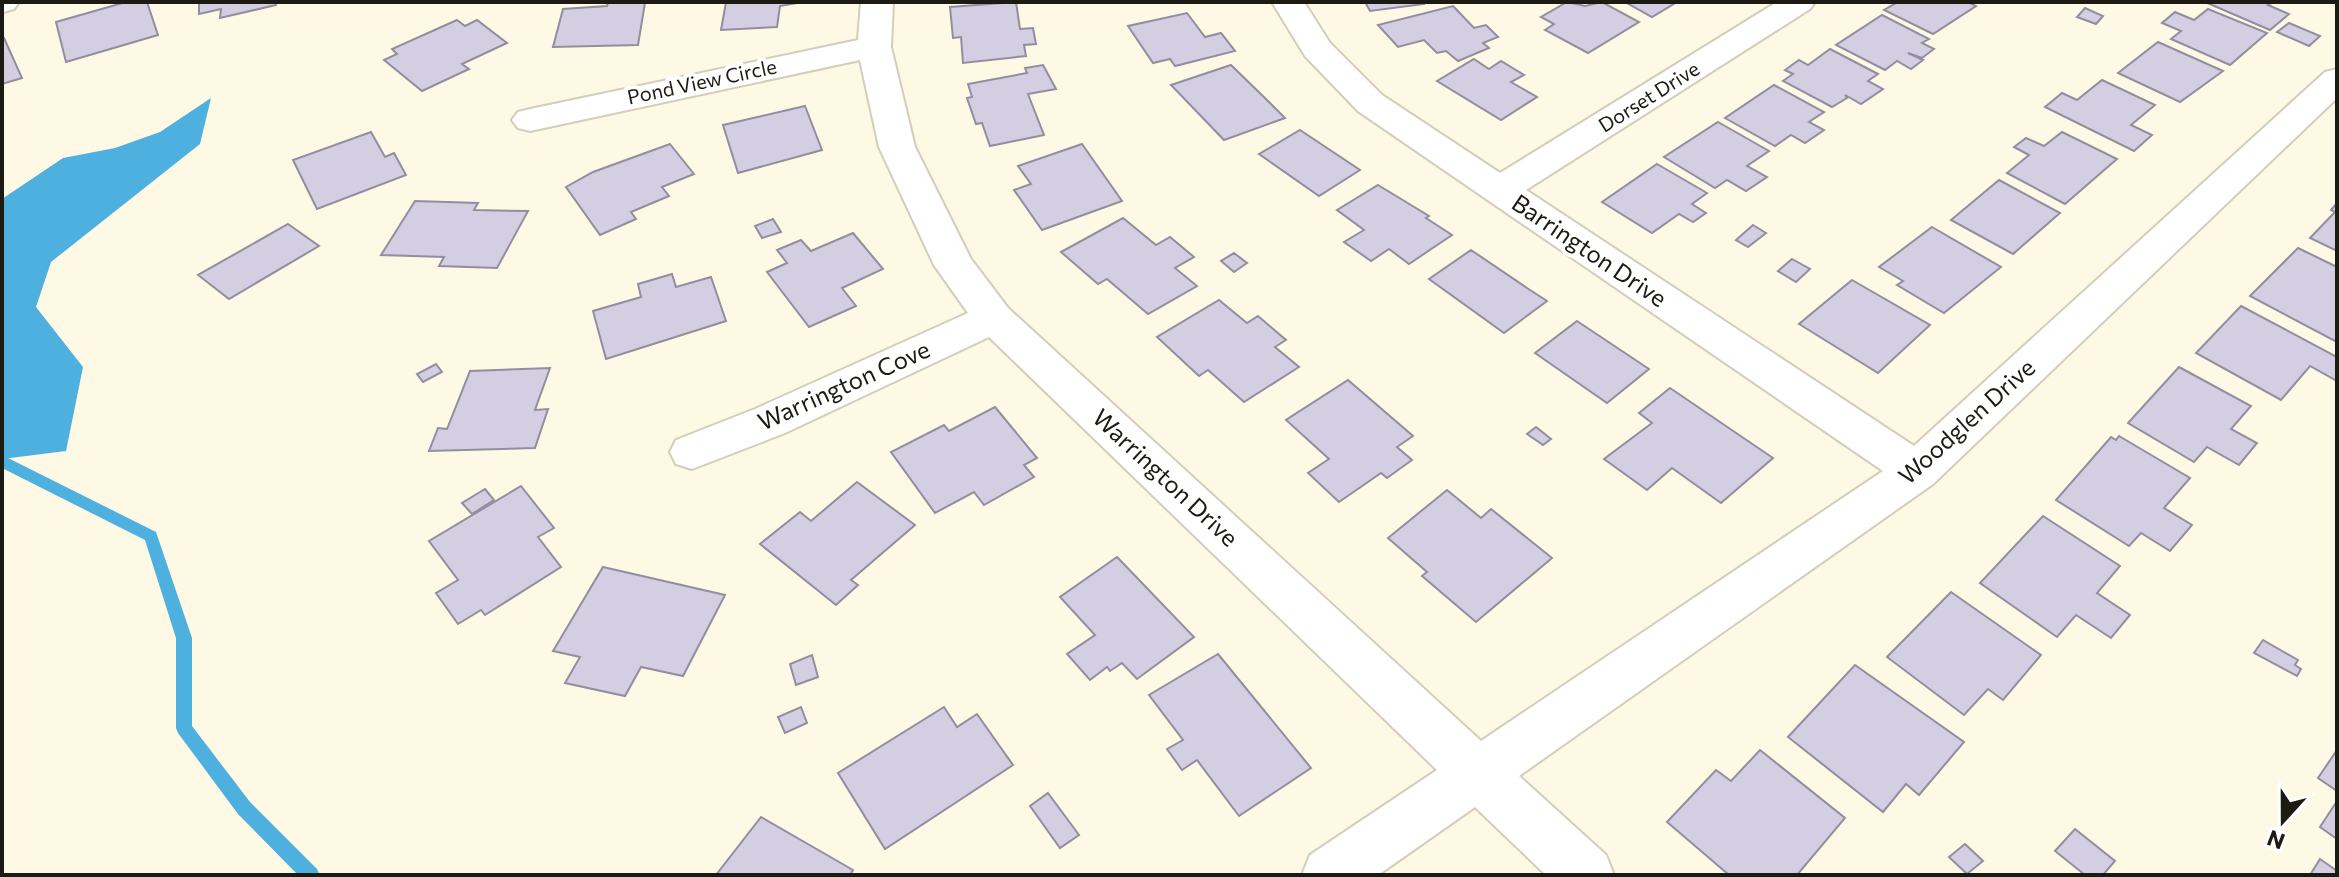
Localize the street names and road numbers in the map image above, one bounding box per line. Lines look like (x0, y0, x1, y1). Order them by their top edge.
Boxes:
street label: Pond View Circle (625, 53, 779, 109)
street label: Dorset Drive (1594, 56, 1703, 137)
street label: Barrington Drive (1507, 187, 1673, 312)
street label: Warrington Cove (753, 334, 934, 436)
street label: Woodglen Drive (1892, 352, 2040, 490)
street label: Warrington Drive (1087, 402, 1245, 552)

